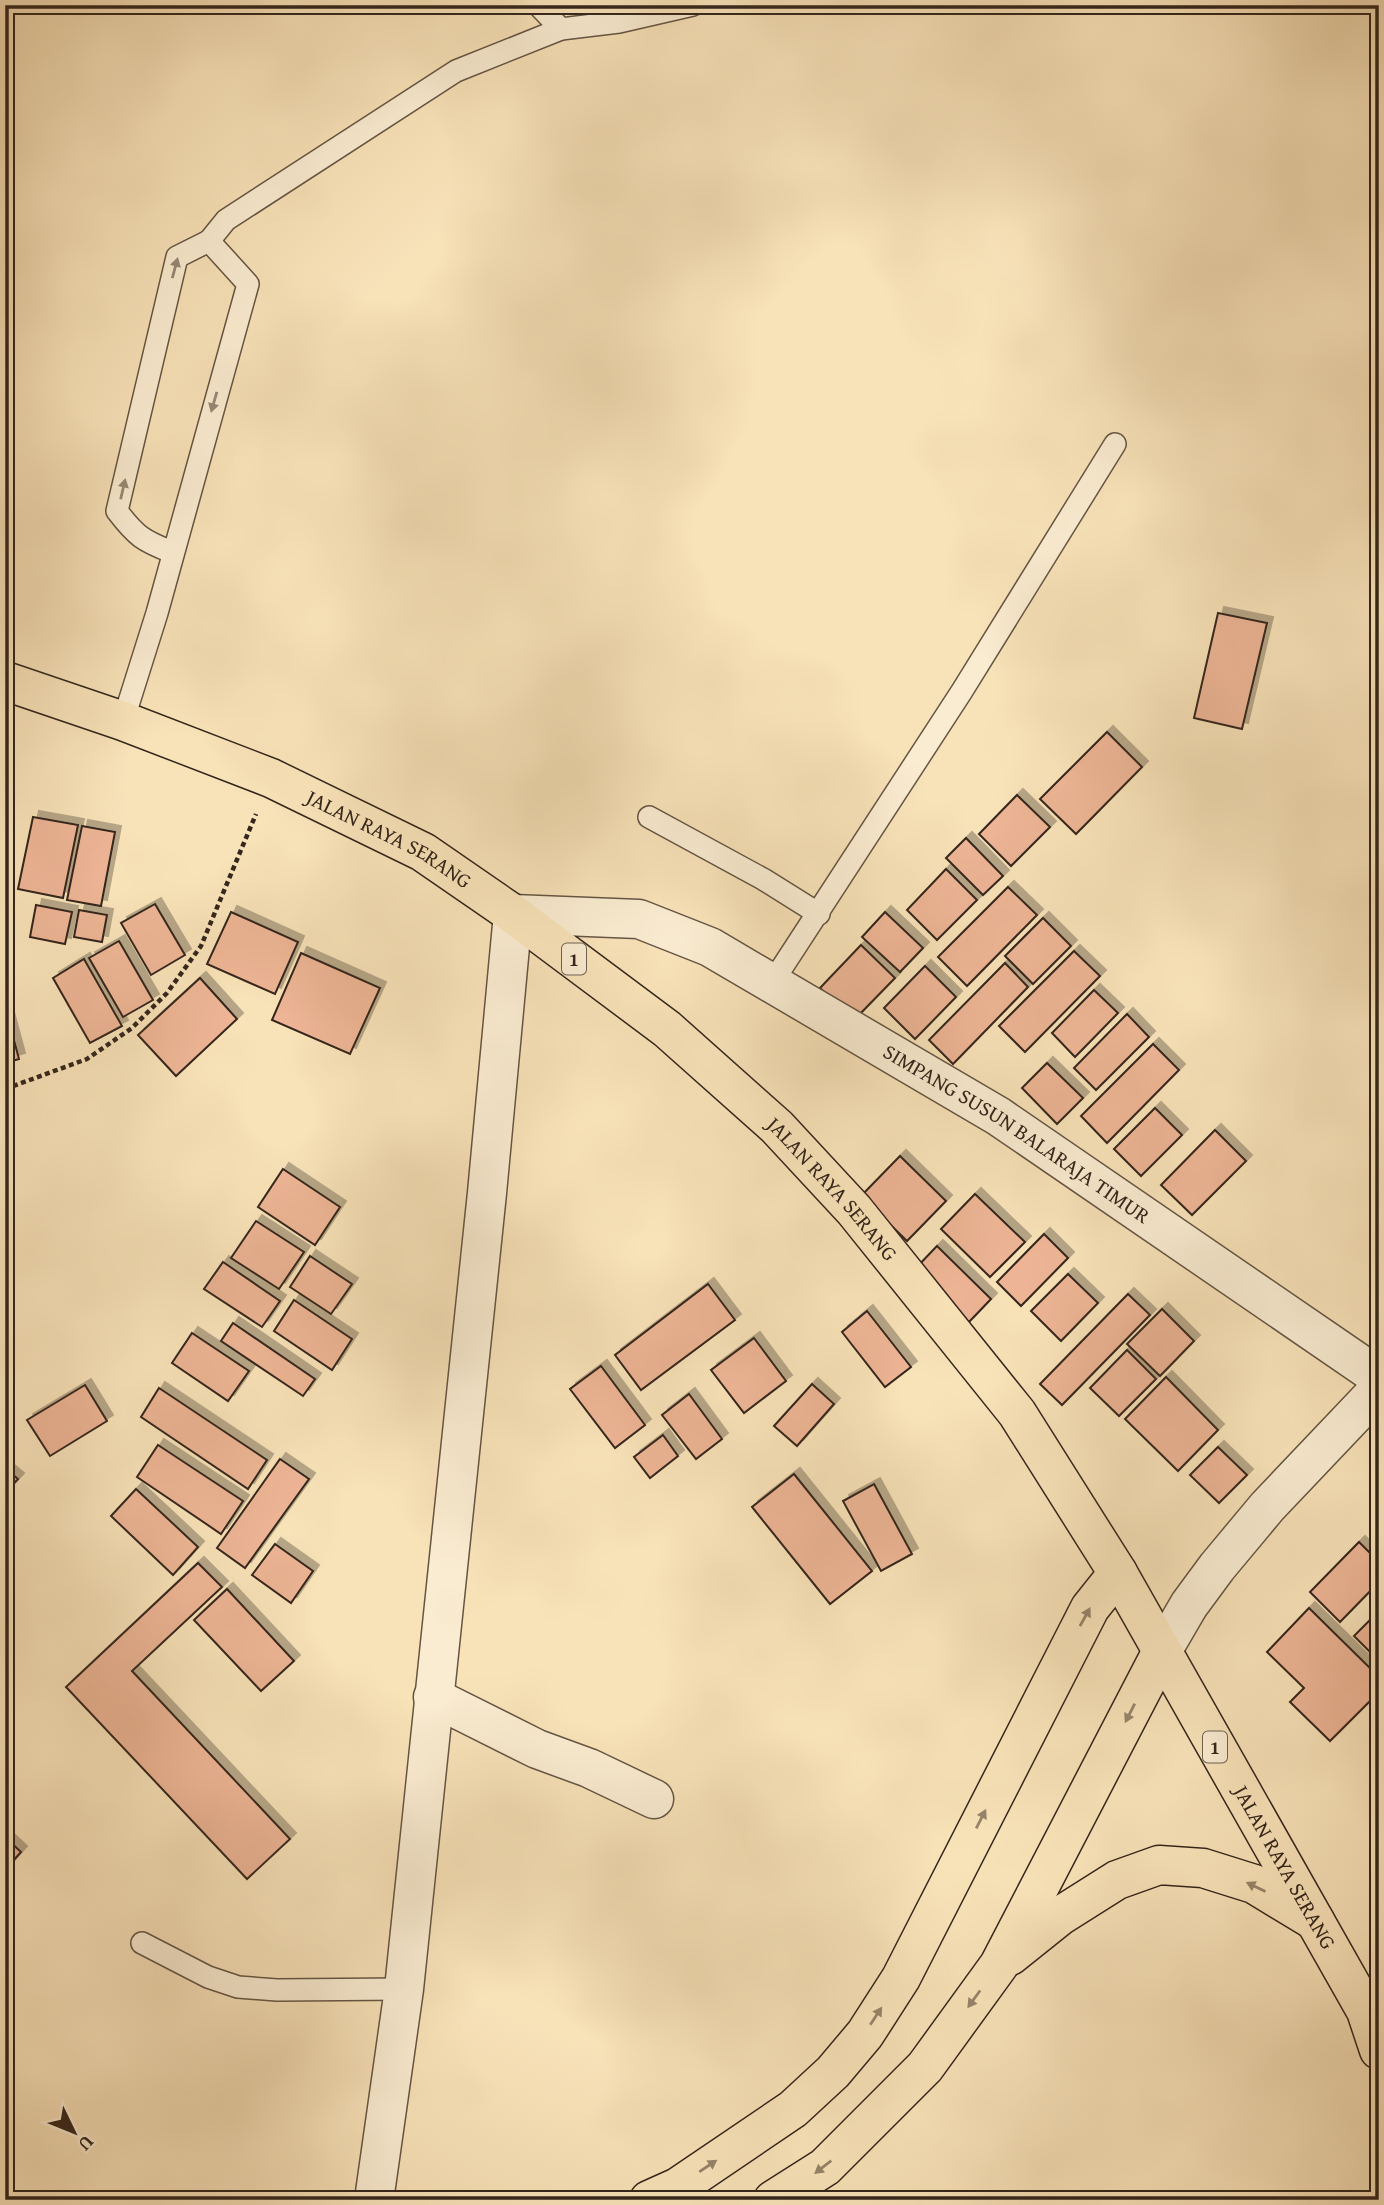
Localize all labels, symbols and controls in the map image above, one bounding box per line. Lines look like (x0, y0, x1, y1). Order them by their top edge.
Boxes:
one-way arrow (170, 257, 181, 279)
one-way arrow (209, 392, 219, 413)
one-way arrow (117, 478, 128, 500)
street label: JALAN RAYA SERANG (298, 780, 478, 896)
road number: 1 (562, 944, 586, 974)
street label: SIMPANG SUSUN BALARAJA TIMUR (877, 1036, 1157, 1231)
street label: JALAN RAYA SERANG (758, 1107, 905, 1267)
one-way arrow (1080, 1607, 1091, 1627)
one-way arrow (1124, 1703, 1135, 1723)
road number: 1 (1203, 1732, 1227, 1763)
street label: JALAN RAYA SERANG (1225, 1777, 1344, 1955)
one-way arrow (976, 1809, 987, 1829)
one-way arrow (1246, 1881, 1266, 1893)
one-way arrow (968, 1990, 982, 2008)
one-way arrow (869, 2007, 883, 2025)
north arrow (38, 2096, 108, 2166)
text: U (72, 2129, 101, 2158)
one-way arrow (814, 2159, 832, 2174)
one-way arrow (699, 2160, 718, 2173)

